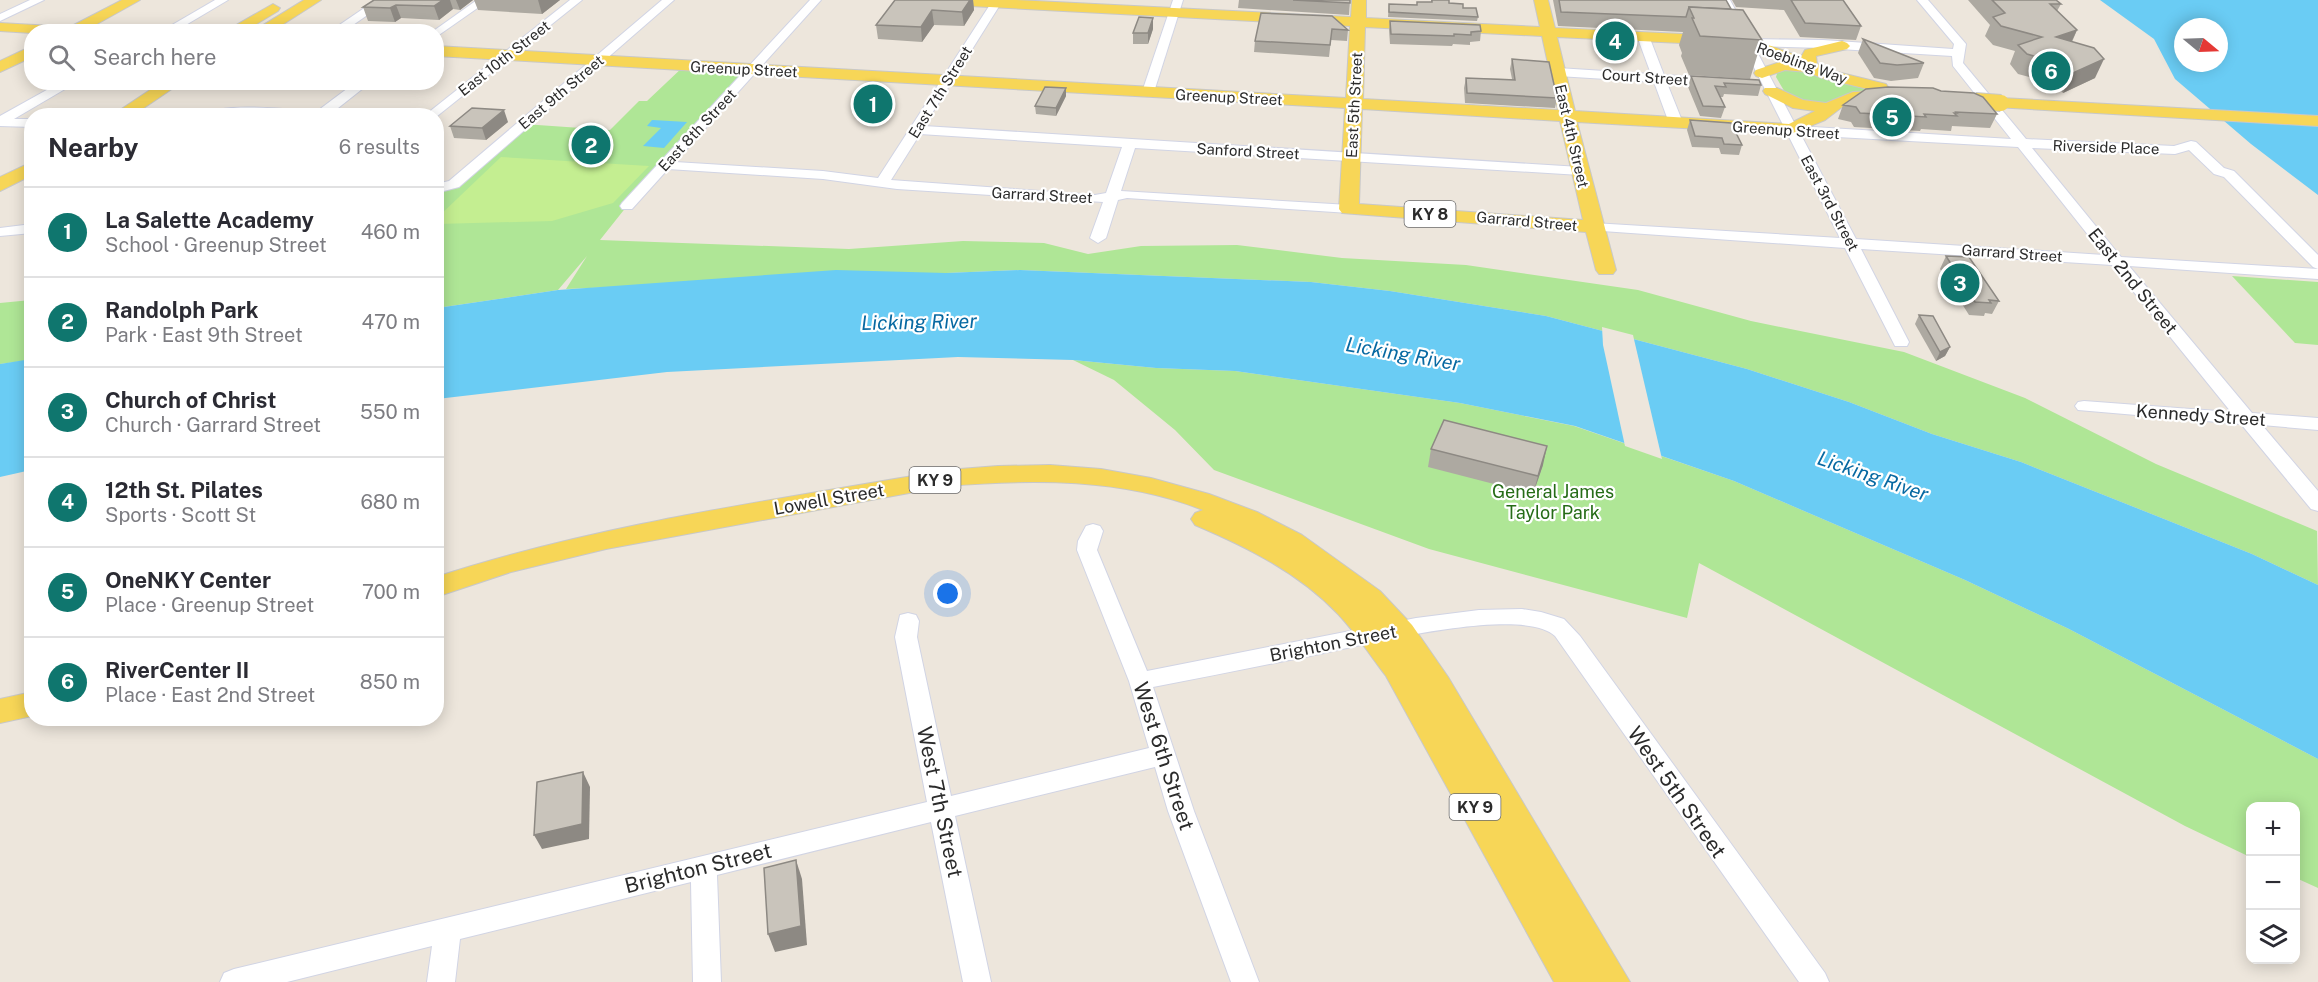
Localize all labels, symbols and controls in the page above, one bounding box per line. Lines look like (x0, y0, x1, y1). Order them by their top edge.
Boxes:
street label: East 10th Street (455, 17, 553, 99)
pin: 4 (1596, 18, 1634, 63)
north arrow (2174, 18, 2228, 72)
search box (24, 24, 444, 90)
street label: Roebling Way (1754, 39, 1850, 87)
icon: search (45, 41, 78, 74)
street label: East 7th Street (905, 43, 975, 141)
text: Search here (93, 44, 217, 70)
pin: 6 (2032, 48, 2070, 94)
street label: East 9th Street (515, 51, 607, 132)
street label: East 5th Street (1343, 52, 1365, 158)
street label: Greenup Street (690, 58, 798, 80)
street label: Court Street (1601, 66, 1689, 89)
pin: 1 (854, 82, 892, 126)
street label: East 4th Street (1552, 83, 1592, 190)
street label: East 8th Street (655, 85, 739, 175)
street label: Greenup Street (1175, 86, 1283, 108)
pin: 5 (1872, 94, 1912, 140)
street label: Greenup Street (1732, 118, 1840, 142)
pin: 2 (572, 122, 610, 168)
text: Nearby (48, 132, 138, 163)
text: 6 results (339, 135, 420, 159)
street label: Riverside Place (2052, 137, 2160, 157)
street label: Sanford Street (1196, 140, 1300, 162)
street label: East 3rd Street (1798, 152, 1862, 254)
street label: Garrard Street (991, 184, 1093, 206)
road number: KY 8 (1404, 201, 1456, 227)
text: La Salette Academy (105, 207, 314, 233)
street label: Garrard Street (1476, 208, 1578, 234)
text: 1 (63, 220, 72, 244)
text: 460 m (361, 220, 420, 244)
street label: East 2nd Street (2084, 224, 2182, 338)
text: School · Greenup Street (105, 233, 327, 257)
street label: Garrard Street (1961, 241, 2063, 265)
pin: 3 (1940, 260, 1980, 306)
text: Randolph Park (105, 297, 258, 323)
water label: Licking River (861, 309, 978, 335)
text: 2 (61, 310, 74, 334)
text: 470 m (361, 310, 420, 334)
text: Park · East 9th Street (105, 323, 303, 347)
water label: Licking River (1344, 332, 1463, 376)
text: Church of Christ (105, 387, 276, 413)
text: 3 (61, 400, 74, 424)
text: 550 m (360, 400, 420, 424)
street label: Kennedy Street (2135, 400, 2267, 430)
text: Church · Garrard Street (105, 413, 321, 437)
water label: Licking River (1814, 446, 1932, 506)
road number: KY 9 (910, 467, 960, 493)
text: 12th St. Pilates (105, 477, 263, 503)
street label: Lowell Street (772, 479, 886, 519)
park label: General James Taylor Park (1492, 481, 1614, 523)
text: 4 (61, 490, 74, 514)
text: 680 m (360, 490, 420, 514)
text: Sports · Scott St (105, 503, 256, 527)
text: OneNKY Center (105, 567, 271, 593)
your location (933, 579, 962, 608)
text: 5 (61, 580, 74, 604)
text: 700 m (362, 580, 420, 604)
text: Place · Greenup Street (105, 593, 314, 617)
street label: Brighton Street (1268, 620, 1398, 666)
text: RiverCenter II (105, 657, 249, 683)
text: 6 (61, 670, 74, 694)
text: 850 m (360, 670, 420, 694)
street label: West 6th Street (1128, 679, 1200, 833)
text: Place · East 2nd Street (105, 683, 315, 707)
street label: West 5th Street (1622, 721, 1732, 863)
street label: West 7th Street (912, 724, 968, 880)
road number: KY 9 (1450, 794, 1500, 820)
map controls (2246, 802, 2300, 964)
button: + (2246, 802, 2300, 856)
street label: Brighton Street (622, 838, 774, 898)
button: − (2246, 856, 2300, 910)
button: layers (2246, 910, 2300, 964)

